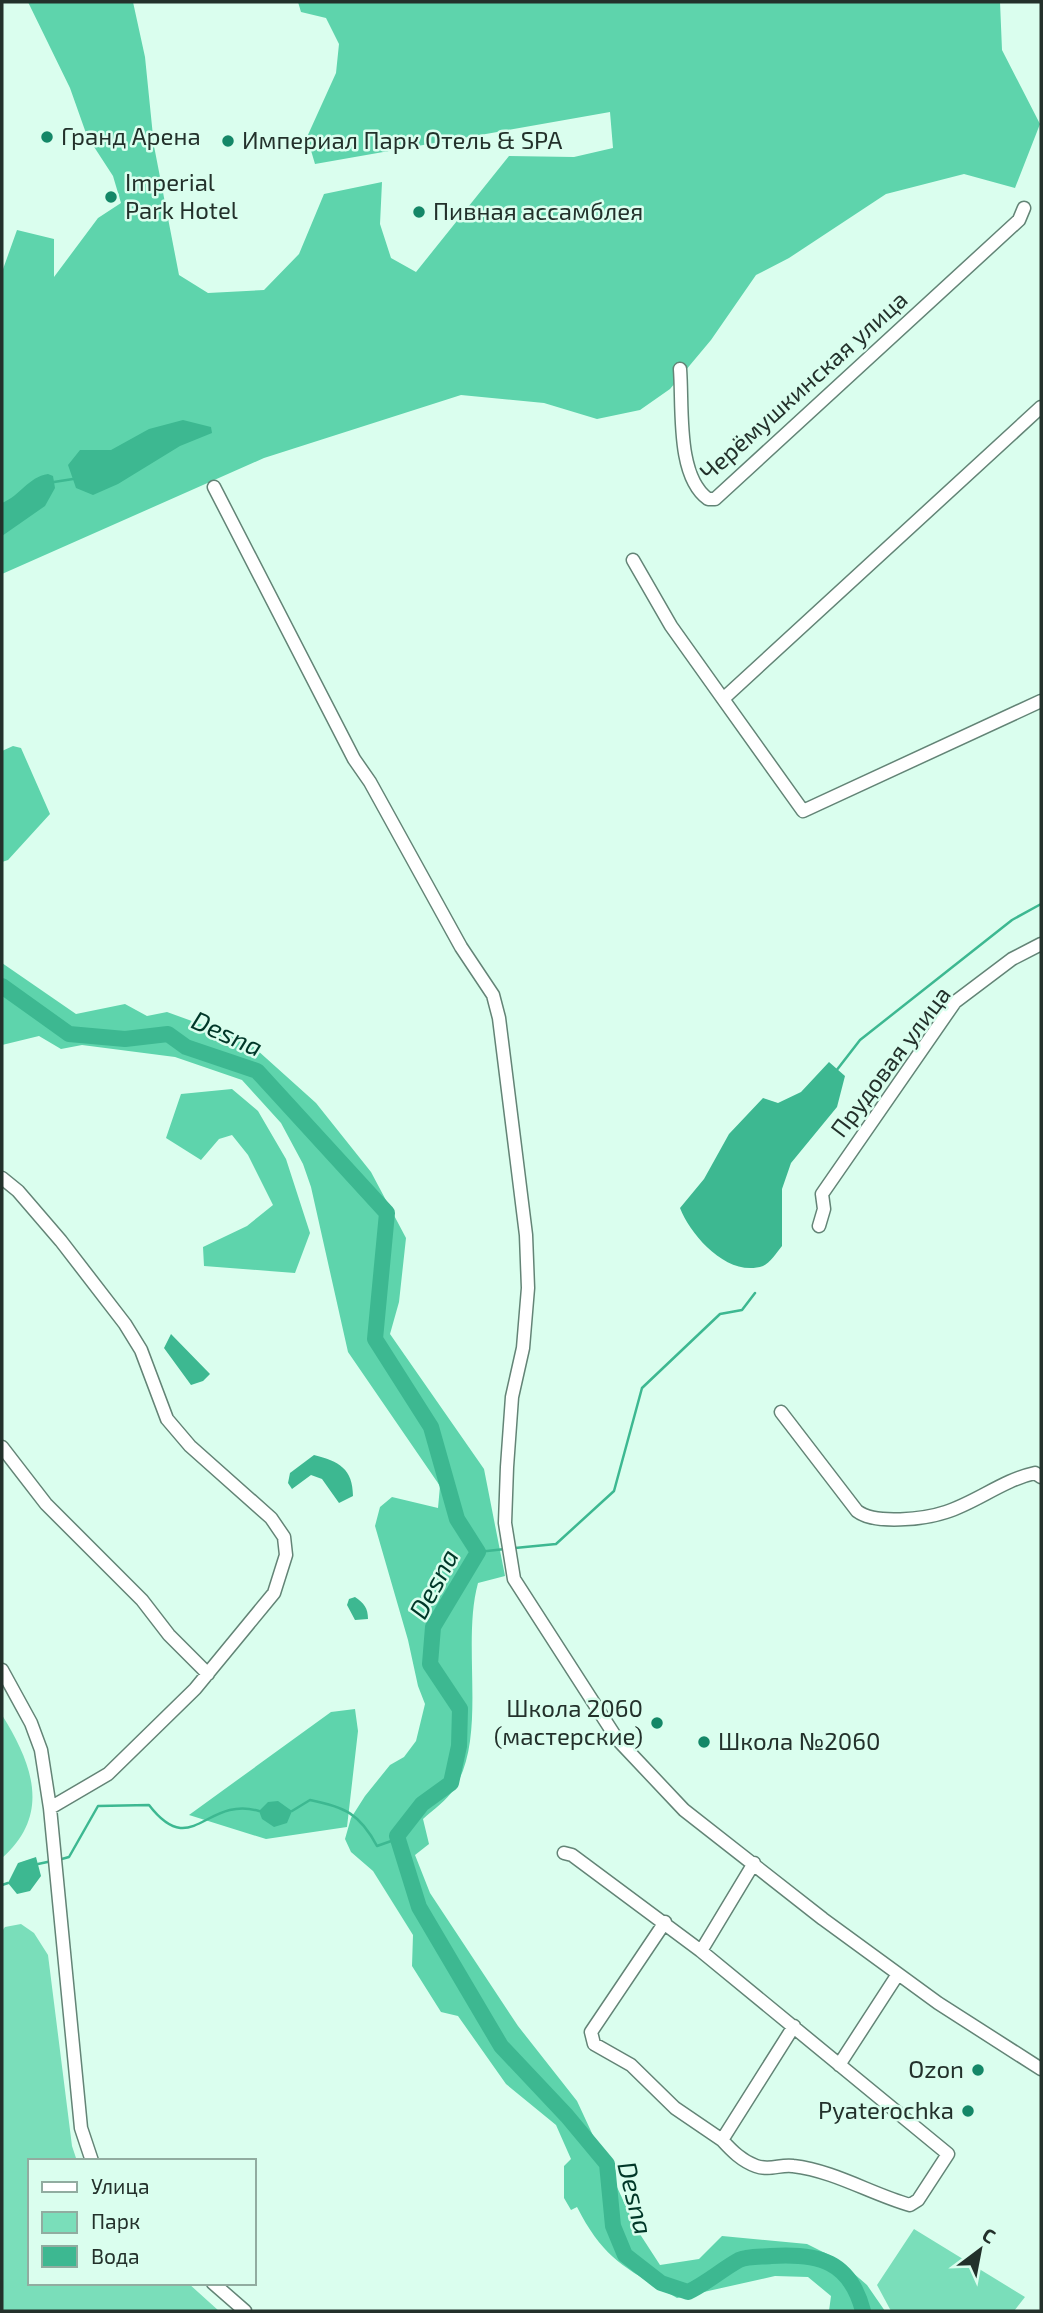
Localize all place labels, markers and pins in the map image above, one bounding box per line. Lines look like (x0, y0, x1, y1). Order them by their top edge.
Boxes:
place label: Гранд Арена (61, 121, 201, 150)
place label: Империал Парк Отель & SPA (242, 125, 562, 154)
marker: Гранд Арена (39, 129, 55, 145)
marker: Империал Парк Отель & SPA (220, 133, 236, 149)
place label: Imperial Park Hotel (125, 167, 238, 224)
marker: Imperial Park Hotel (103, 189, 119, 205)
place label: Пивная ассамблея (433, 196, 643, 225)
marker: Пивная ассамблея (411, 204, 427, 220)
place label: Школа 2060 (мастерские) (494, 1693, 643, 1750)
marker: Школа 2060 (мастерские) (649, 1715, 665, 1731)
place label: Школа №2060 (718, 1726, 880, 1755)
marker: Школа №2060 (696, 1734, 712, 1750)
place label: Ozon (908, 2054, 964, 2083)
marker: Ozon (970, 2062, 986, 2078)
place label: Pyaterochka (818, 2095, 954, 2124)
marker: Pyaterochka (960, 2103, 976, 2119)

